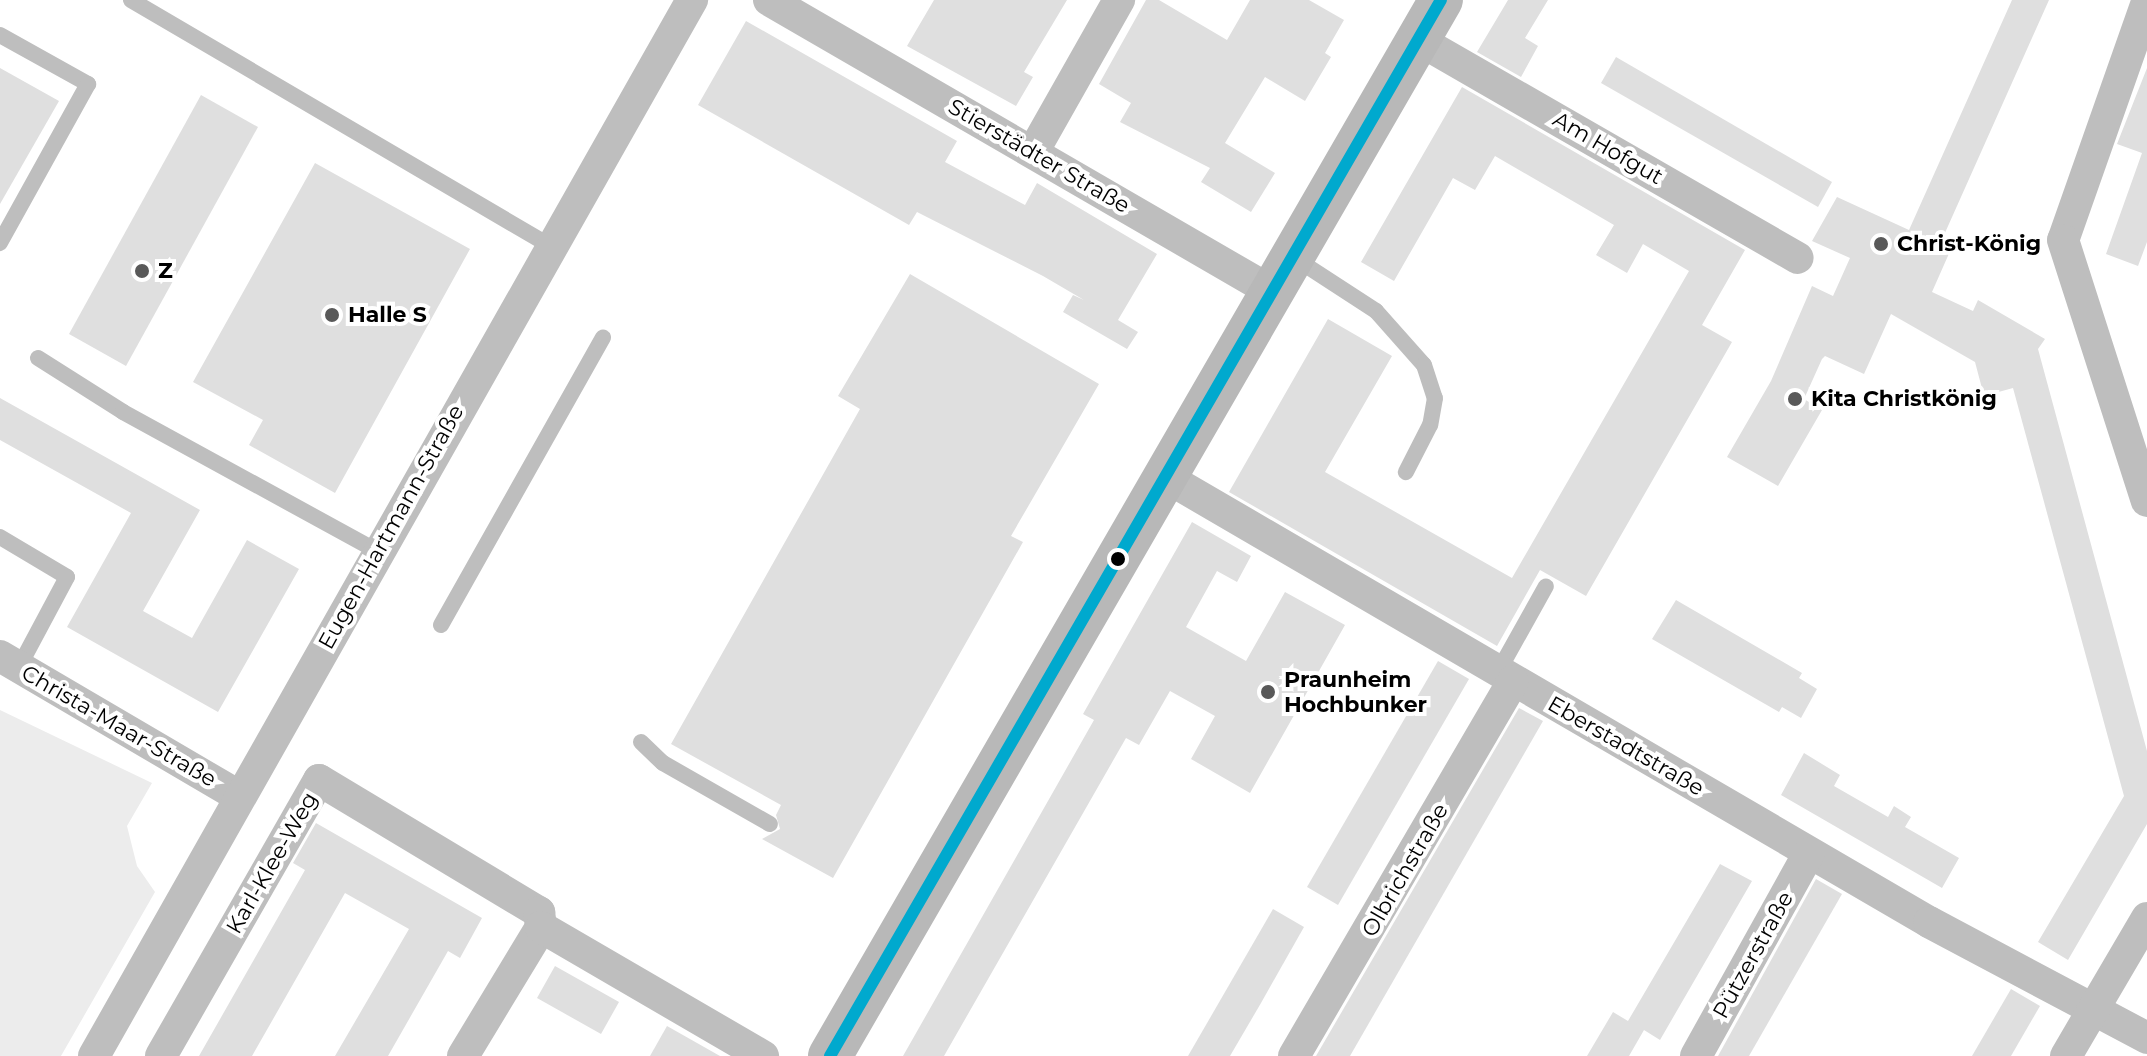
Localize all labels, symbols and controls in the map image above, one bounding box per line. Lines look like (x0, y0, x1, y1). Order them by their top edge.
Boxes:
street label: Stierstädter Straße (944, 93, 1134, 219)
street label: Am Hofgut (1548, 106, 1668, 190)
place label: Christ-König (1897, 231, 2041, 257)
marker: Christ-König (1872, 235, 1890, 253)
place label: Z (158, 258, 173, 284)
marker: Z (133, 262, 151, 280)
place label: Halle S (348, 302, 427, 328)
marker: Halle S (323, 306, 341, 324)
place label: Kita Christkönig (1811, 386, 1997, 412)
marker: Kita Christkönig (1786, 390, 1804, 408)
street label: Eugen-Hartmann-Straße (313, 400, 469, 654)
unlabelled marker (1110, 551, 1126, 567)
street label: Christa-Maar-Straße (17, 659, 221, 793)
place label: Praunheim Hochbunker (1284, 666, 1427, 718)
marker: Praunheim Hochbunker (1259, 683, 1277, 701)
street label: Eberstadtstraße (1543, 691, 1709, 801)
street label: Karl-Klee-Weg (221, 787, 323, 939)
street label: Olbrichstraße (1356, 799, 1454, 941)
street label: Pützerstraße (1707, 887, 1799, 1023)

